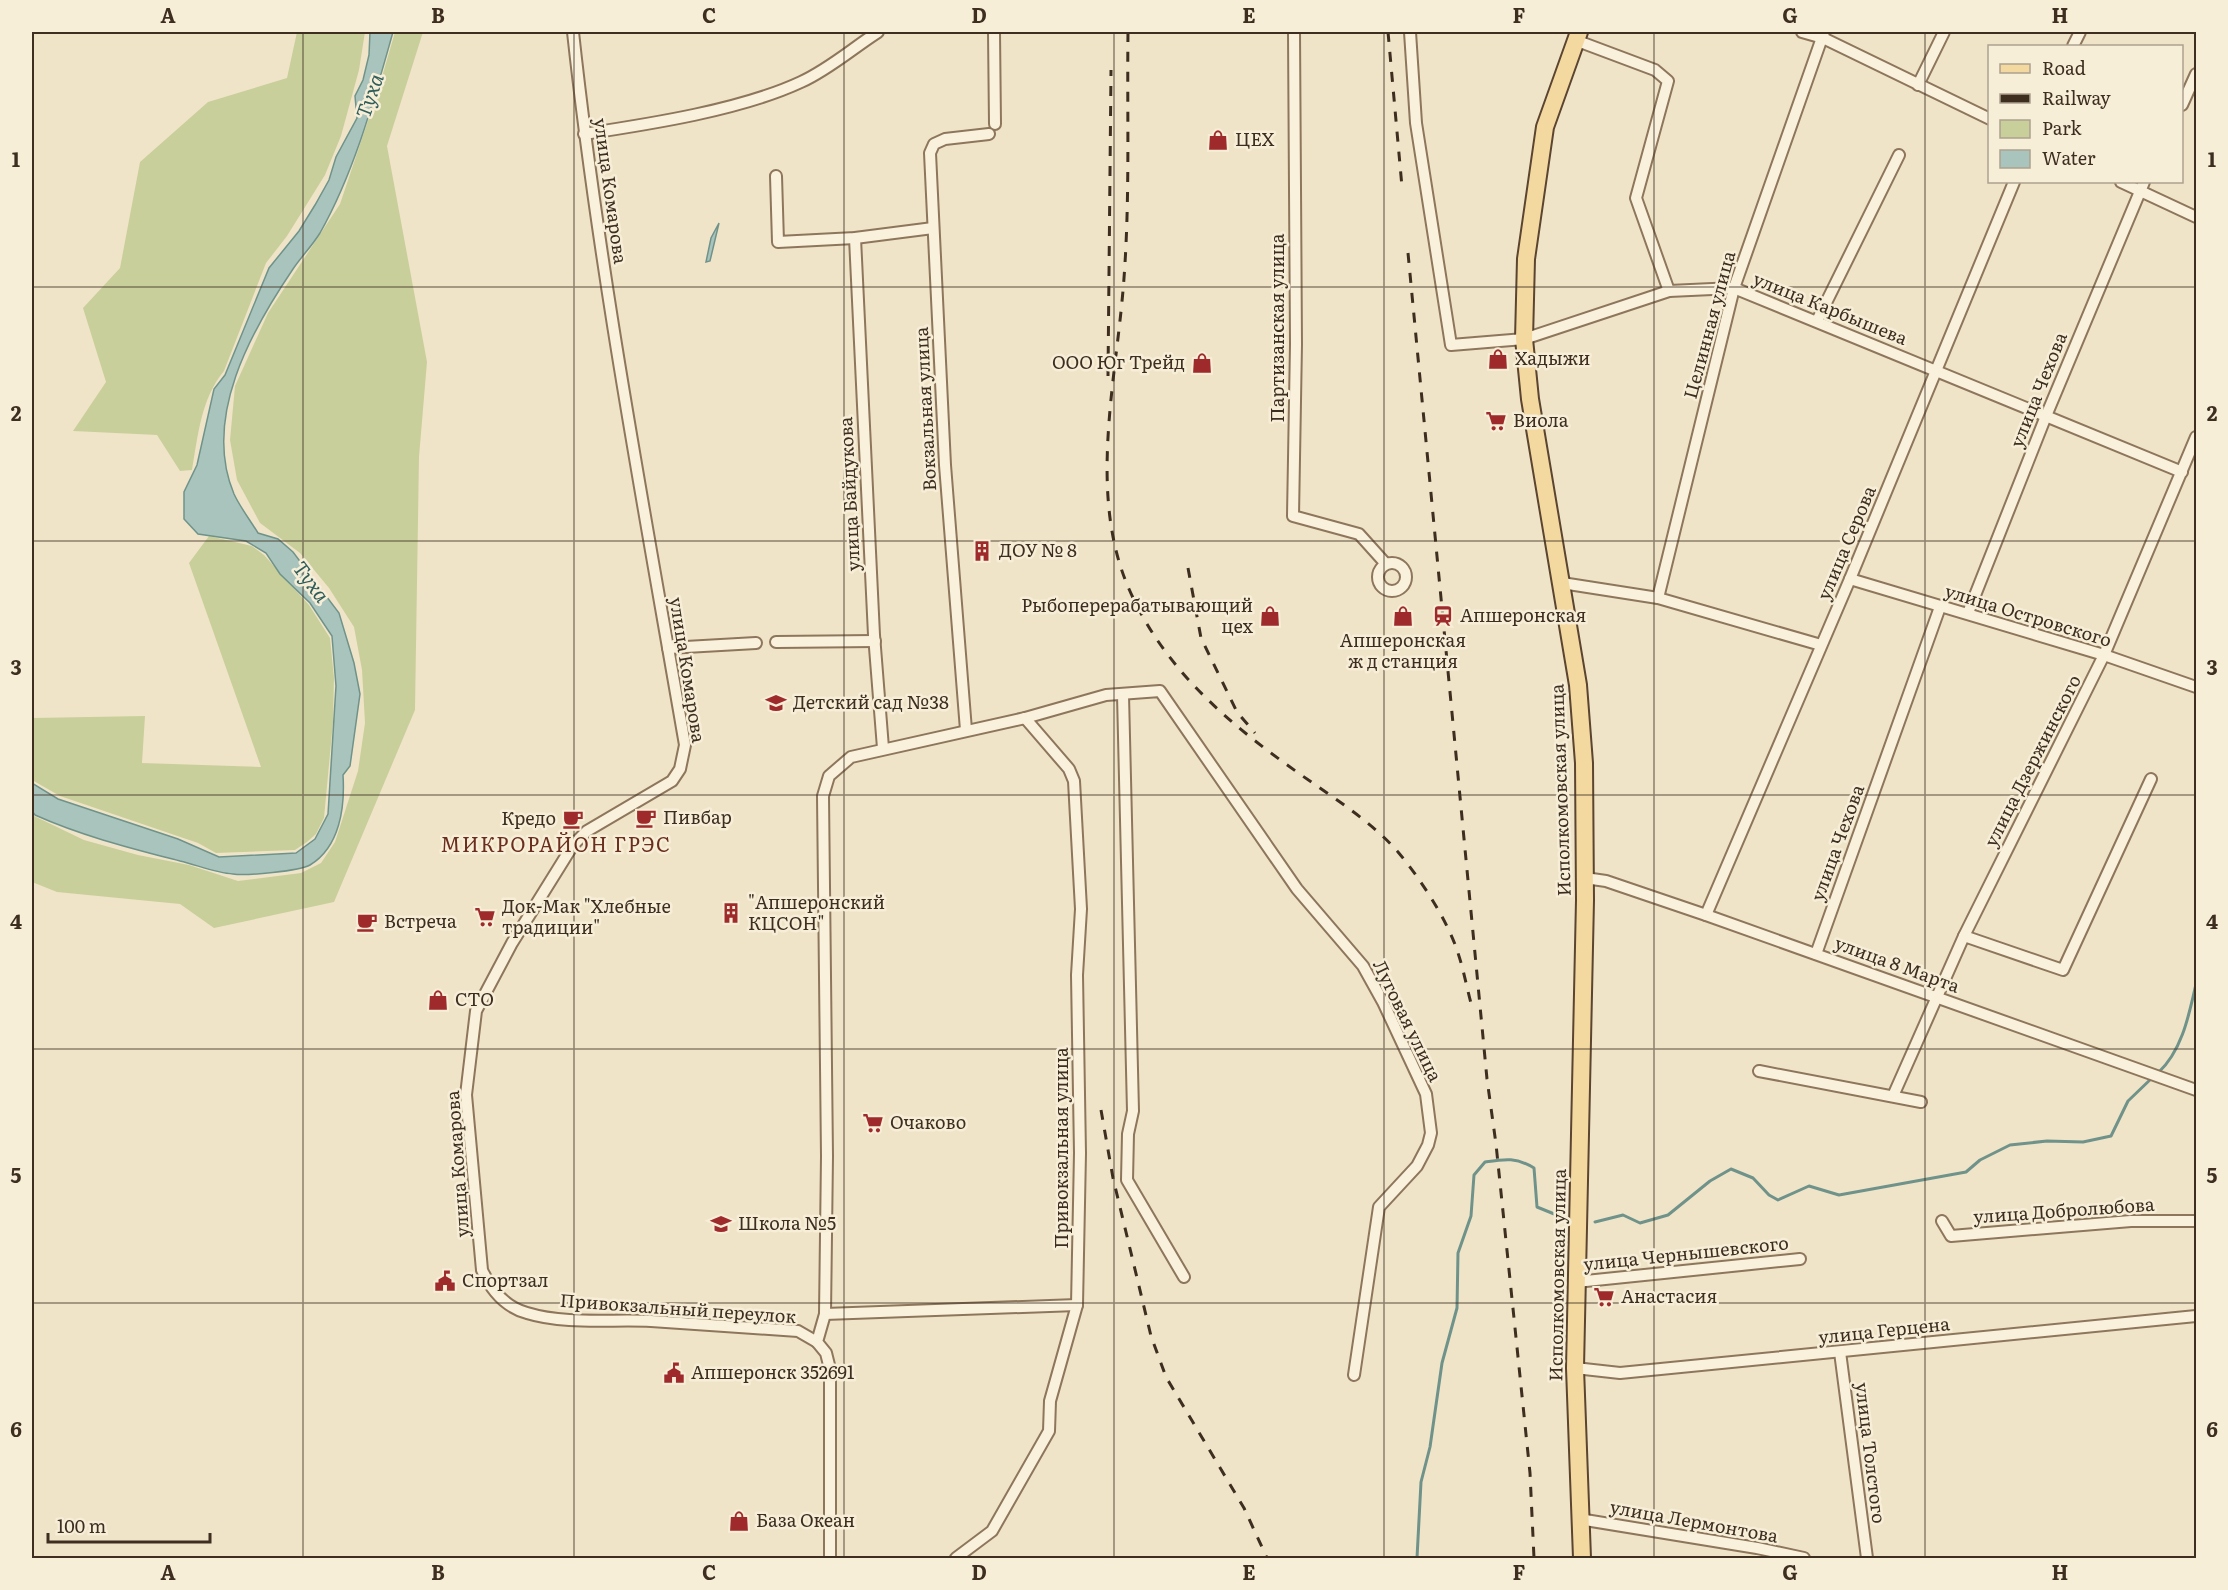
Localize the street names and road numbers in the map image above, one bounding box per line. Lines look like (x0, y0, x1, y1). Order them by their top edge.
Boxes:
street label: улица Комарова (588, 116, 635, 266)
street label: Партизанская улица (1263, 233, 1290, 422)
street label: Целинная улица (1676, 247, 1741, 402)
street label: улица Карбышева (1749, 264, 1912, 351)
street label: Вокзальная улица (907, 326, 942, 492)
street label: улица Чехова (2002, 327, 2073, 451)
street label: улица Байдукова (831, 416, 866, 572)
street label: улица Серова (1809, 481, 1882, 604)
street label: улица Островского (1942, 576, 2115, 653)
street label: улица Комарова (664, 595, 713, 745)
street label: улица Дзержинского (1976, 669, 2087, 851)
street label: Исполкомовская улица (1542, 683, 1577, 897)
street label: улица Чехова (1803, 780, 1870, 905)
street label: улица 8 Марта (1831, 928, 1964, 999)
street label: Луговая улица (1367, 955, 1450, 1086)
street label: Привокзальная улица (1047, 1047, 1074, 1249)
street label: улица Комарова (438, 1089, 475, 1238)
street label: Исполкомовская улица (1541, 1168, 1572, 1381)
street label: улица Добролюбова (1972, 1190, 2156, 1229)
street label: улица Чернышевского (1582, 1228, 1790, 1277)
street label: Привокзальный переулок (559, 1286, 797, 1329)
street label: улица Герцена (1817, 1309, 1951, 1350)
street label: улица Толстого (1849, 1381, 1894, 1525)
street label: улица Лермонтова (1608, 1492, 1781, 1549)

